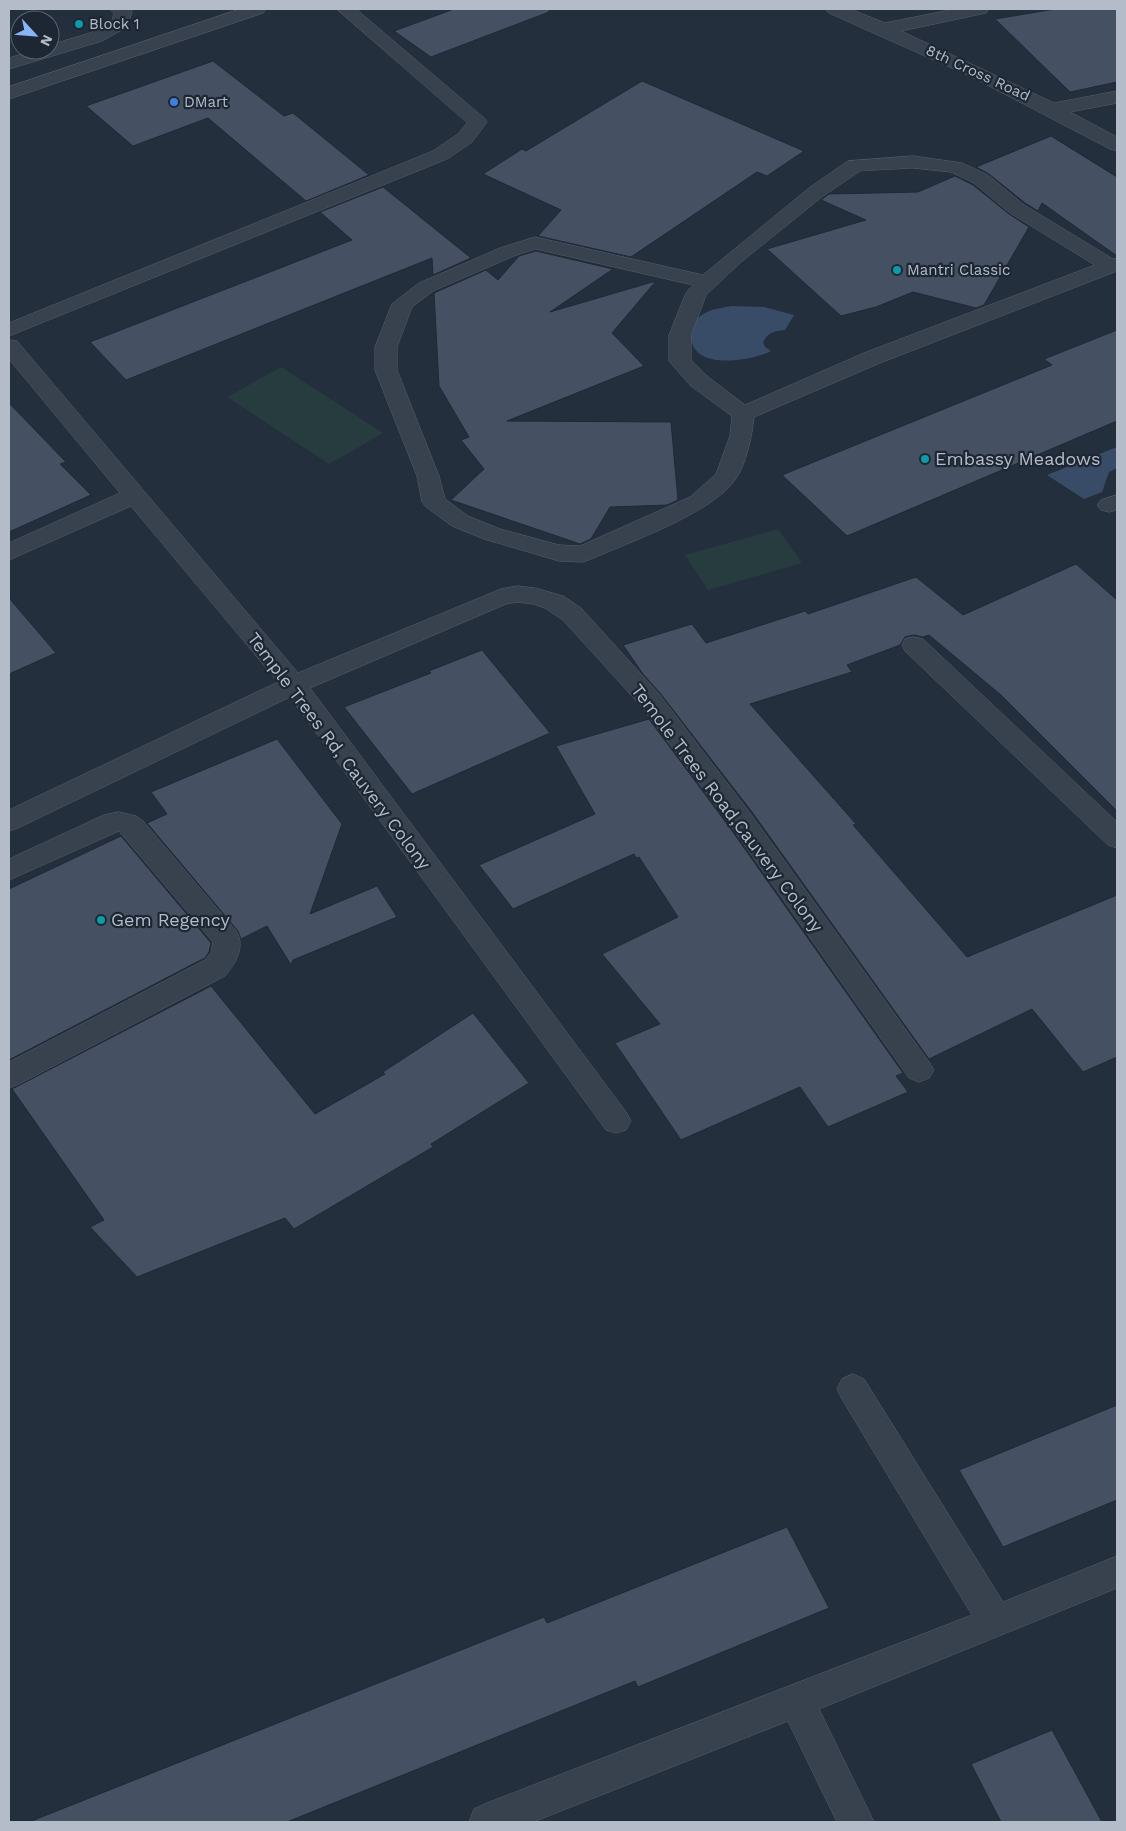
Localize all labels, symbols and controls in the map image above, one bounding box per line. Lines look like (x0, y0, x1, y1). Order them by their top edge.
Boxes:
north arrow (10, 10, 60, 60)
place label: Block 1 (89, 15, 140, 33)
marker: Block 1 (73, 18, 85, 30)
text: N (37, 33, 56, 49)
street label: 8th Cross Road (923, 41, 1033, 105)
place label: DMart (184, 93, 229, 111)
marker: DMart (168, 96, 180, 108)
place label: Mantri Classic (907, 261, 1010, 279)
marker: Mantri Classic (891, 264, 903, 276)
place label: Embassy Meadows (935, 448, 1100, 469)
marker: Embassy Meadows (919, 453, 931, 465)
street label: Temple Trees Rd, Cauvery Colony (243, 628, 436, 874)
street label: Temole Trees Road,Cauvery Colony (627, 679, 828, 937)
place label: Gem Regency (111, 909, 231, 930)
marker: Gem Regency (95, 914, 107, 926)

